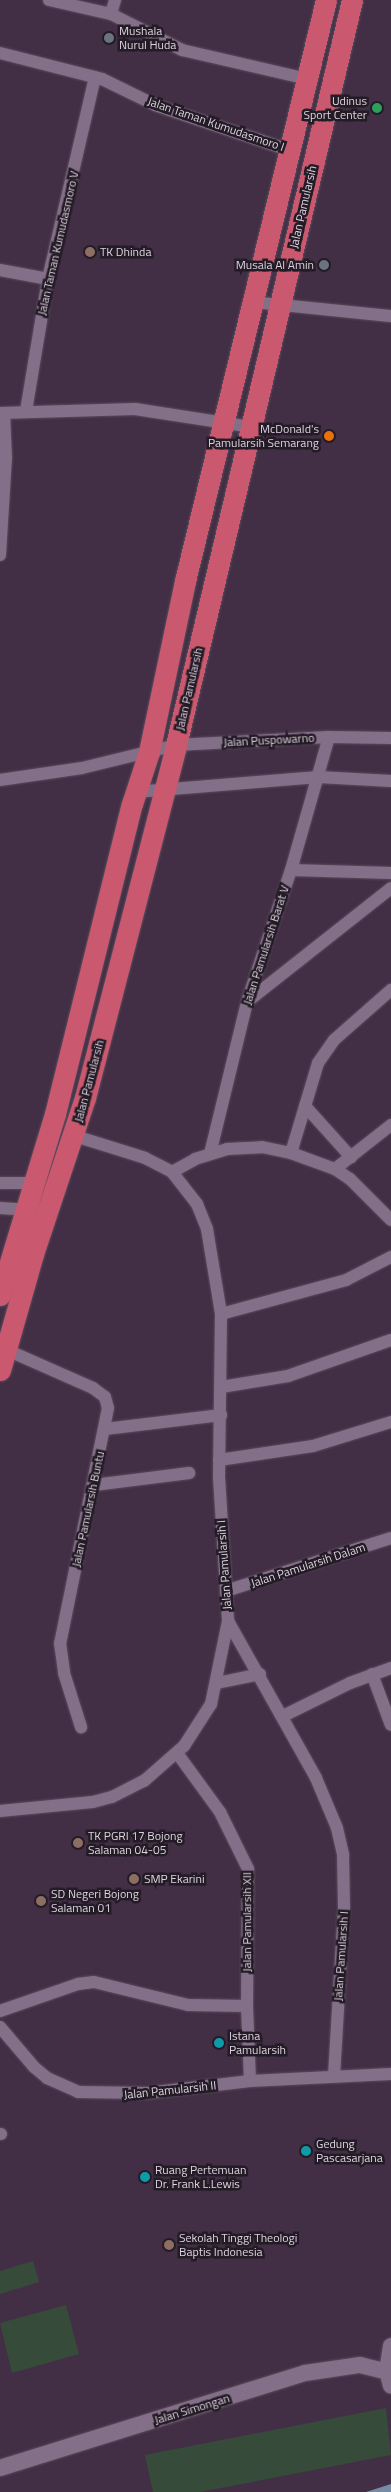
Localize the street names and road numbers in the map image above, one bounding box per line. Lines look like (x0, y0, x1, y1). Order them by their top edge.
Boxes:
street label: Jalan Taman Kumudasmoro I (146, 94, 286, 154)
street label: Jalan Pamularsih (286, 164, 320, 250)
street label: Jalan Taman Kumudasmoro V (34, 170, 82, 316)
street label: Jalan Pamularsih (172, 646, 206, 732)
street label: Jalan Puspowarno (223, 730, 315, 750)
street label: Jalan Pamularsih Barat V (240, 884, 292, 1006)
street label: Jalan Pamularsih (71, 1038, 107, 1124)
street label: Jalan Pamularsih Buntu (69, 1450, 107, 1568)
street label: Jalan Pamularsih I (214, 1520, 234, 1610)
street label: Jalan Pamularsih Dalam (249, 1540, 367, 1590)
street label: Jalan Pamularsih XII (240, 1872, 254, 1972)
street label: Jalan Pamularsih I (331, 1911, 351, 2001)
street label: Jalan Pamularsih II (123, 2078, 217, 2102)
street label: Jalan Simongan (153, 2391, 231, 2427)

